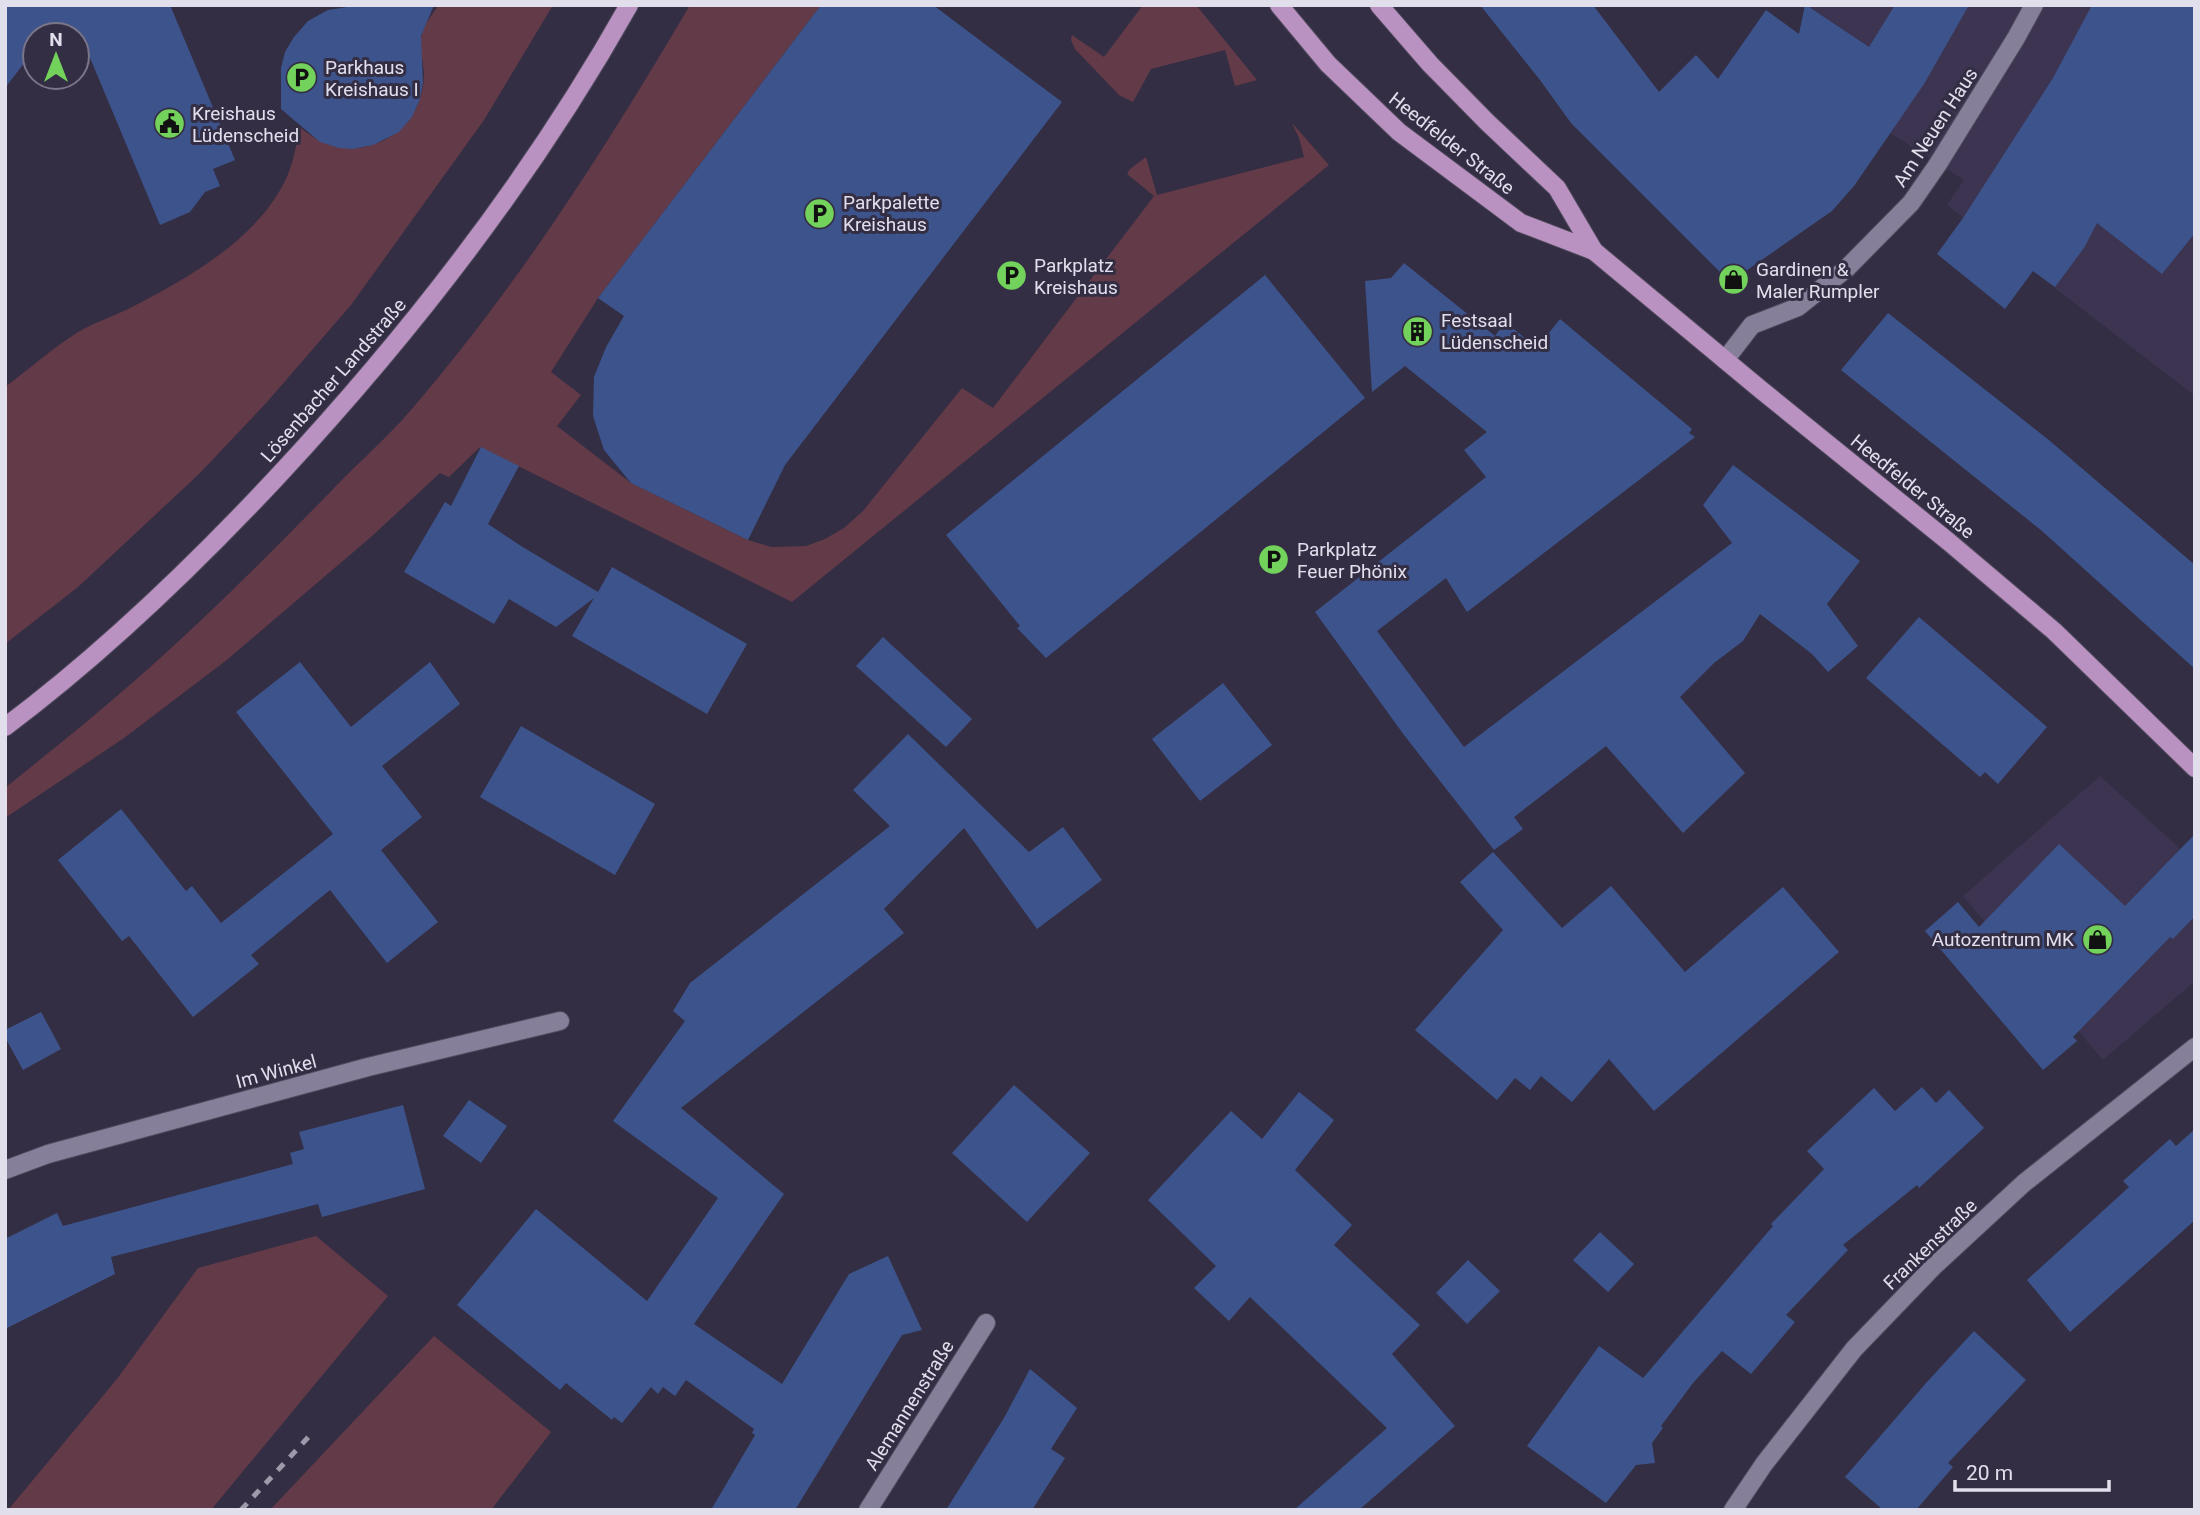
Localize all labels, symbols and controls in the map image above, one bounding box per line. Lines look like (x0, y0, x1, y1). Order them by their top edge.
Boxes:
north arrow (21, 21, 91, 91)
text: N (49, 28, 63, 51)
place label: Parkhaus Kreishaus I (325, 56, 419, 101)
parking icon: Parkhaus Kreishaus I (285, 61, 319, 95)
street label: Am Neuen Haus (1888, 63, 1982, 191)
street label: Heedfelder Straße (1384, 87, 1519, 199)
place label: Kreishaus Lüdenscheid (192, 102, 299, 147)
public building icon: Kreishaus Lüdenscheid (152, 107, 186, 141)
place label: Parkpalette Kreishaus (843, 191, 940, 236)
parking icon: Parkpalette Kreishaus (803, 196, 837, 230)
place label: Parkplatz Kreishaus (1034, 254, 1118, 299)
place label: Gardinen & Maler Rumpler (1756, 258, 1880, 303)
parking icon: Parkplatz Kreishaus (994, 259, 1028, 293)
shop icon: Gardinen & Maler Rumpler (1716, 263, 1750, 297)
street label: Lösenbacher Landstraße (256, 294, 411, 467)
place label: Festsaal Lüdenscheid (1441, 309, 1548, 354)
building icon: Festsaal Lüdenscheid (1401, 314, 1435, 348)
street label: Heedfelder Straße (1846, 429, 1979, 543)
place label: Parkplatz Feuer Phönix (1297, 538, 1407, 583)
parking icon: Parkplatz Feuer Phönix (1257, 543, 1291, 577)
shop icon: Autozentrum MK (2080, 922, 2114, 956)
place label: Autozentrum MK (1932, 928, 2074, 951)
street label: Im Winkel (233, 1050, 319, 1093)
street label: Frankenstraße (1879, 1194, 1982, 1295)
street label: Alemannenstraße (860, 1336, 959, 1475)
scale bar (1955, 1448, 2109, 1492)
text: 20 m (1966, 1461, 2013, 1485)

